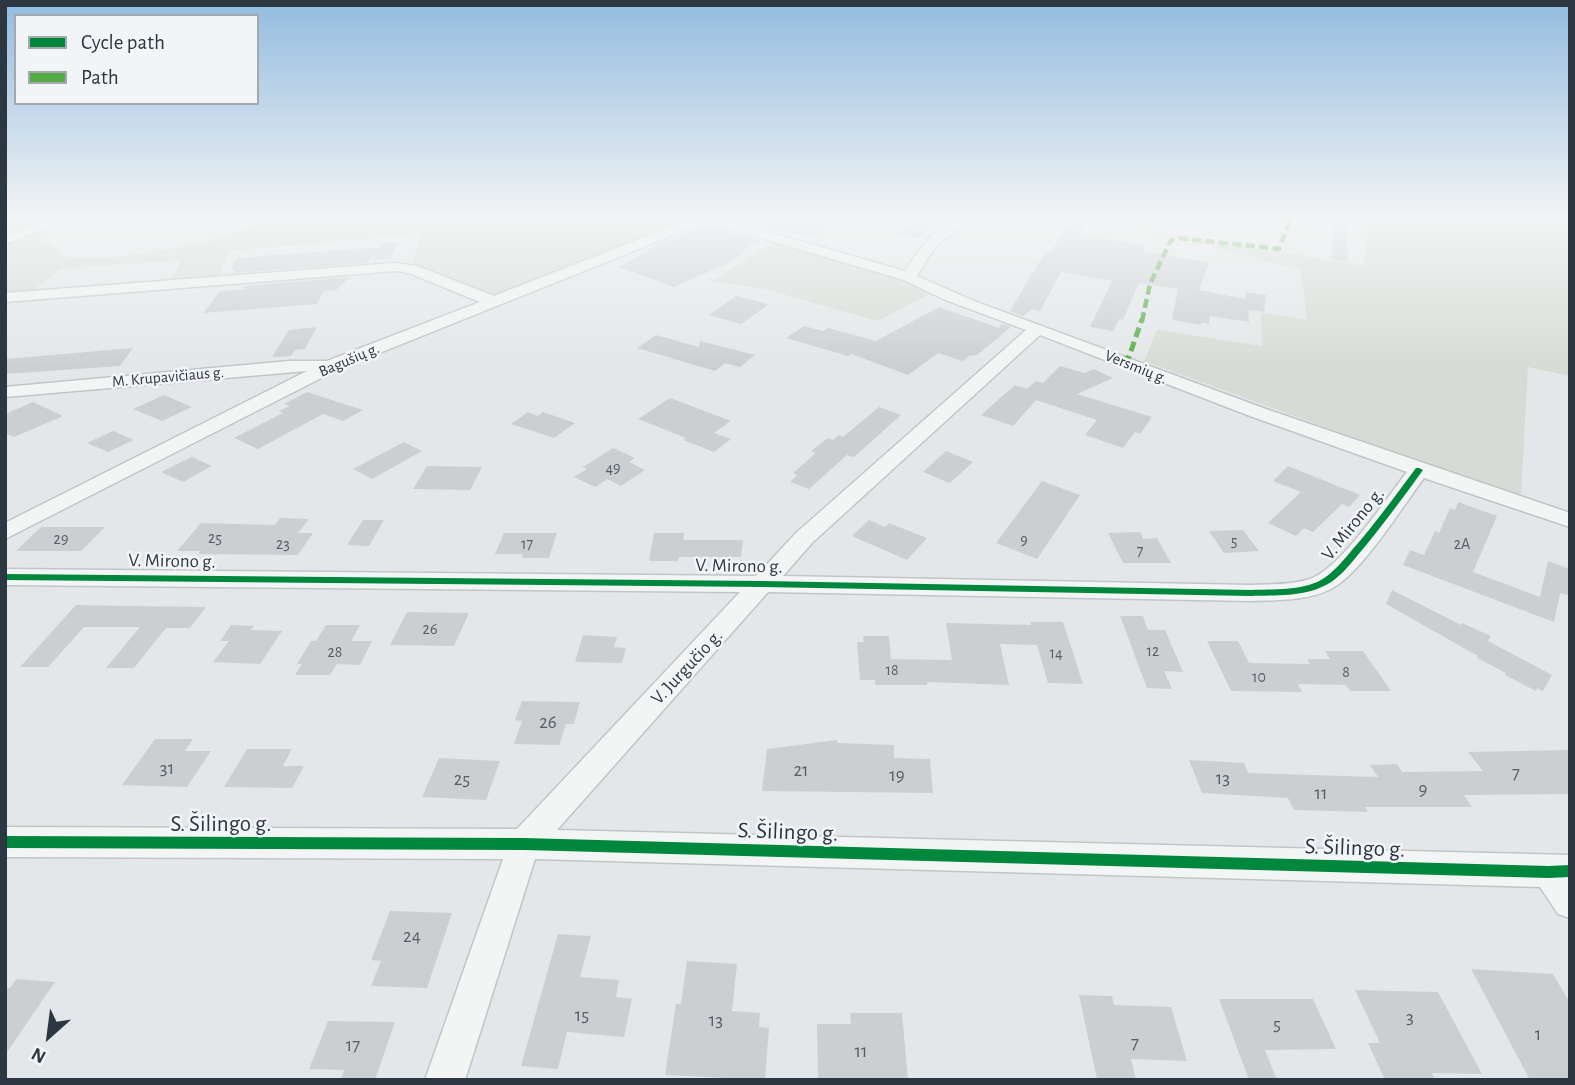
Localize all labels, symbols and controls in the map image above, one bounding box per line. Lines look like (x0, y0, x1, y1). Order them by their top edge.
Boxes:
legend (14, 14, 259, 105)
text: Cycle path (81, 32, 165, 53)
text: Path (81, 67, 119, 88)
street label: Bagušių g. (316, 339, 382, 381)
street label: Versmių g. (1102, 346, 1170, 388)
street label: M. Krupavičiaus g. (111, 363, 225, 391)
house number: 49 (605, 458, 621, 478)
street label: V. Mirono g. (1317, 483, 1389, 565)
house number: 25 (208, 528, 222, 548)
house number: 29 (54, 529, 68, 549)
house number: 9 (1020, 530, 1028, 550)
house number: 5 (1231, 531, 1237, 551)
house number: 23 (276, 534, 290, 554)
house number: 17 (521, 534, 533, 554)
house number: 2A (1454, 534, 1470, 554)
house number: 7 (1137, 541, 1143, 561)
street label: V. Mirono g. (128, 549, 216, 573)
street label: V. Mirono g. (695, 554, 783, 578)
house number: 26 (423, 619, 437, 639)
street label: V. Jurgučio g. (646, 625, 728, 709)
house number: 12 (1147, 641, 1159, 661)
house number: 28 (328, 642, 342, 662)
house number: 14 (1049, 643, 1063, 663)
house number: 18 (885, 660, 899, 680)
house number: 8 (1342, 662, 1350, 682)
house number: 10 (1252, 667, 1266, 687)
house number: 26 (539, 711, 557, 733)
house number: 31 (160, 757, 174, 779)
house number: 21 (793, 759, 809, 781)
house number: 7 (1512, 762, 1520, 784)
house number: 19 (889, 764, 905, 786)
house number: 13 (1216, 767, 1230, 789)
house number: 25 (454, 768, 470, 790)
house number: 9 (1419, 778, 1427, 800)
house number: 11 (1314, 782, 1328, 804)
street label: S. Šilingo g. (171, 810, 271, 838)
street label: S. Šilingo g. (737, 816, 839, 848)
street label: S. Šilingo g. (1304, 832, 1406, 864)
house number: 24 (403, 925, 421, 947)
north arrow (14, 1001, 84, 1071)
house number: 15 (575, 1004, 589, 1026)
house number: 3 (1406, 1006, 1414, 1028)
house number: 13 (709, 1009, 723, 1031)
house number: 5 (1273, 1013, 1281, 1035)
house number: 1 (1535, 1023, 1541, 1045)
house number: 7 (1131, 1032, 1139, 1054)
house number: 17 (346, 1034, 360, 1056)
house number: 11 (854, 1040, 868, 1062)
text: N (29, 1043, 49, 1066)

